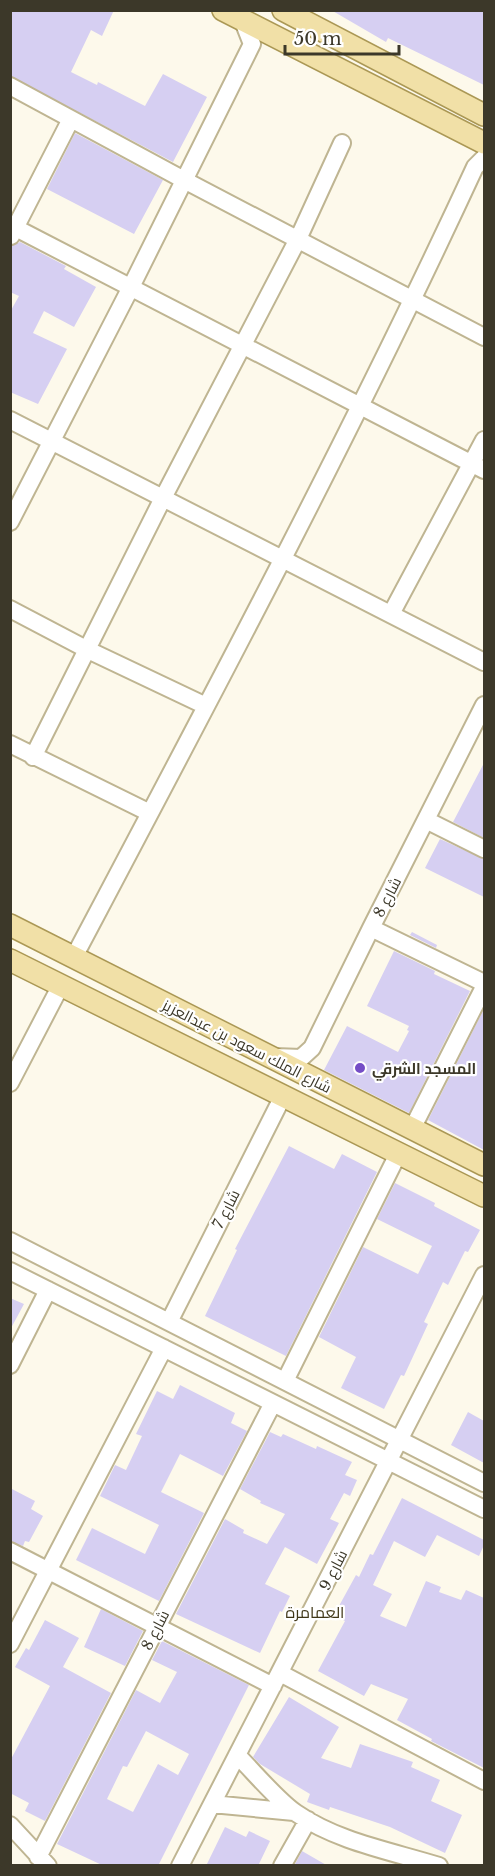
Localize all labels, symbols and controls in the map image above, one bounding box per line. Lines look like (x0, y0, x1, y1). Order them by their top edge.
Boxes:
scale bar (285, 18, 399, 56)
text: 50 m (294, 28, 342, 50)
street label: شارع 8 (369, 874, 407, 921)
street label: شارع الملك سعود بن عبدالعزيز (158, 995, 335, 1099)
place label: المسجد الشرقي (372, 1059, 476, 1081)
marker: المسجد الشرقي (353, 1061, 367, 1075)
street label: شارع 7 (208, 1186, 246, 1232)
street label: شارع 9 (315, 1547, 353, 1594)
district label: العمامرة (286, 1602, 344, 1622)
street label: شارع 8 (137, 1607, 175, 1654)

